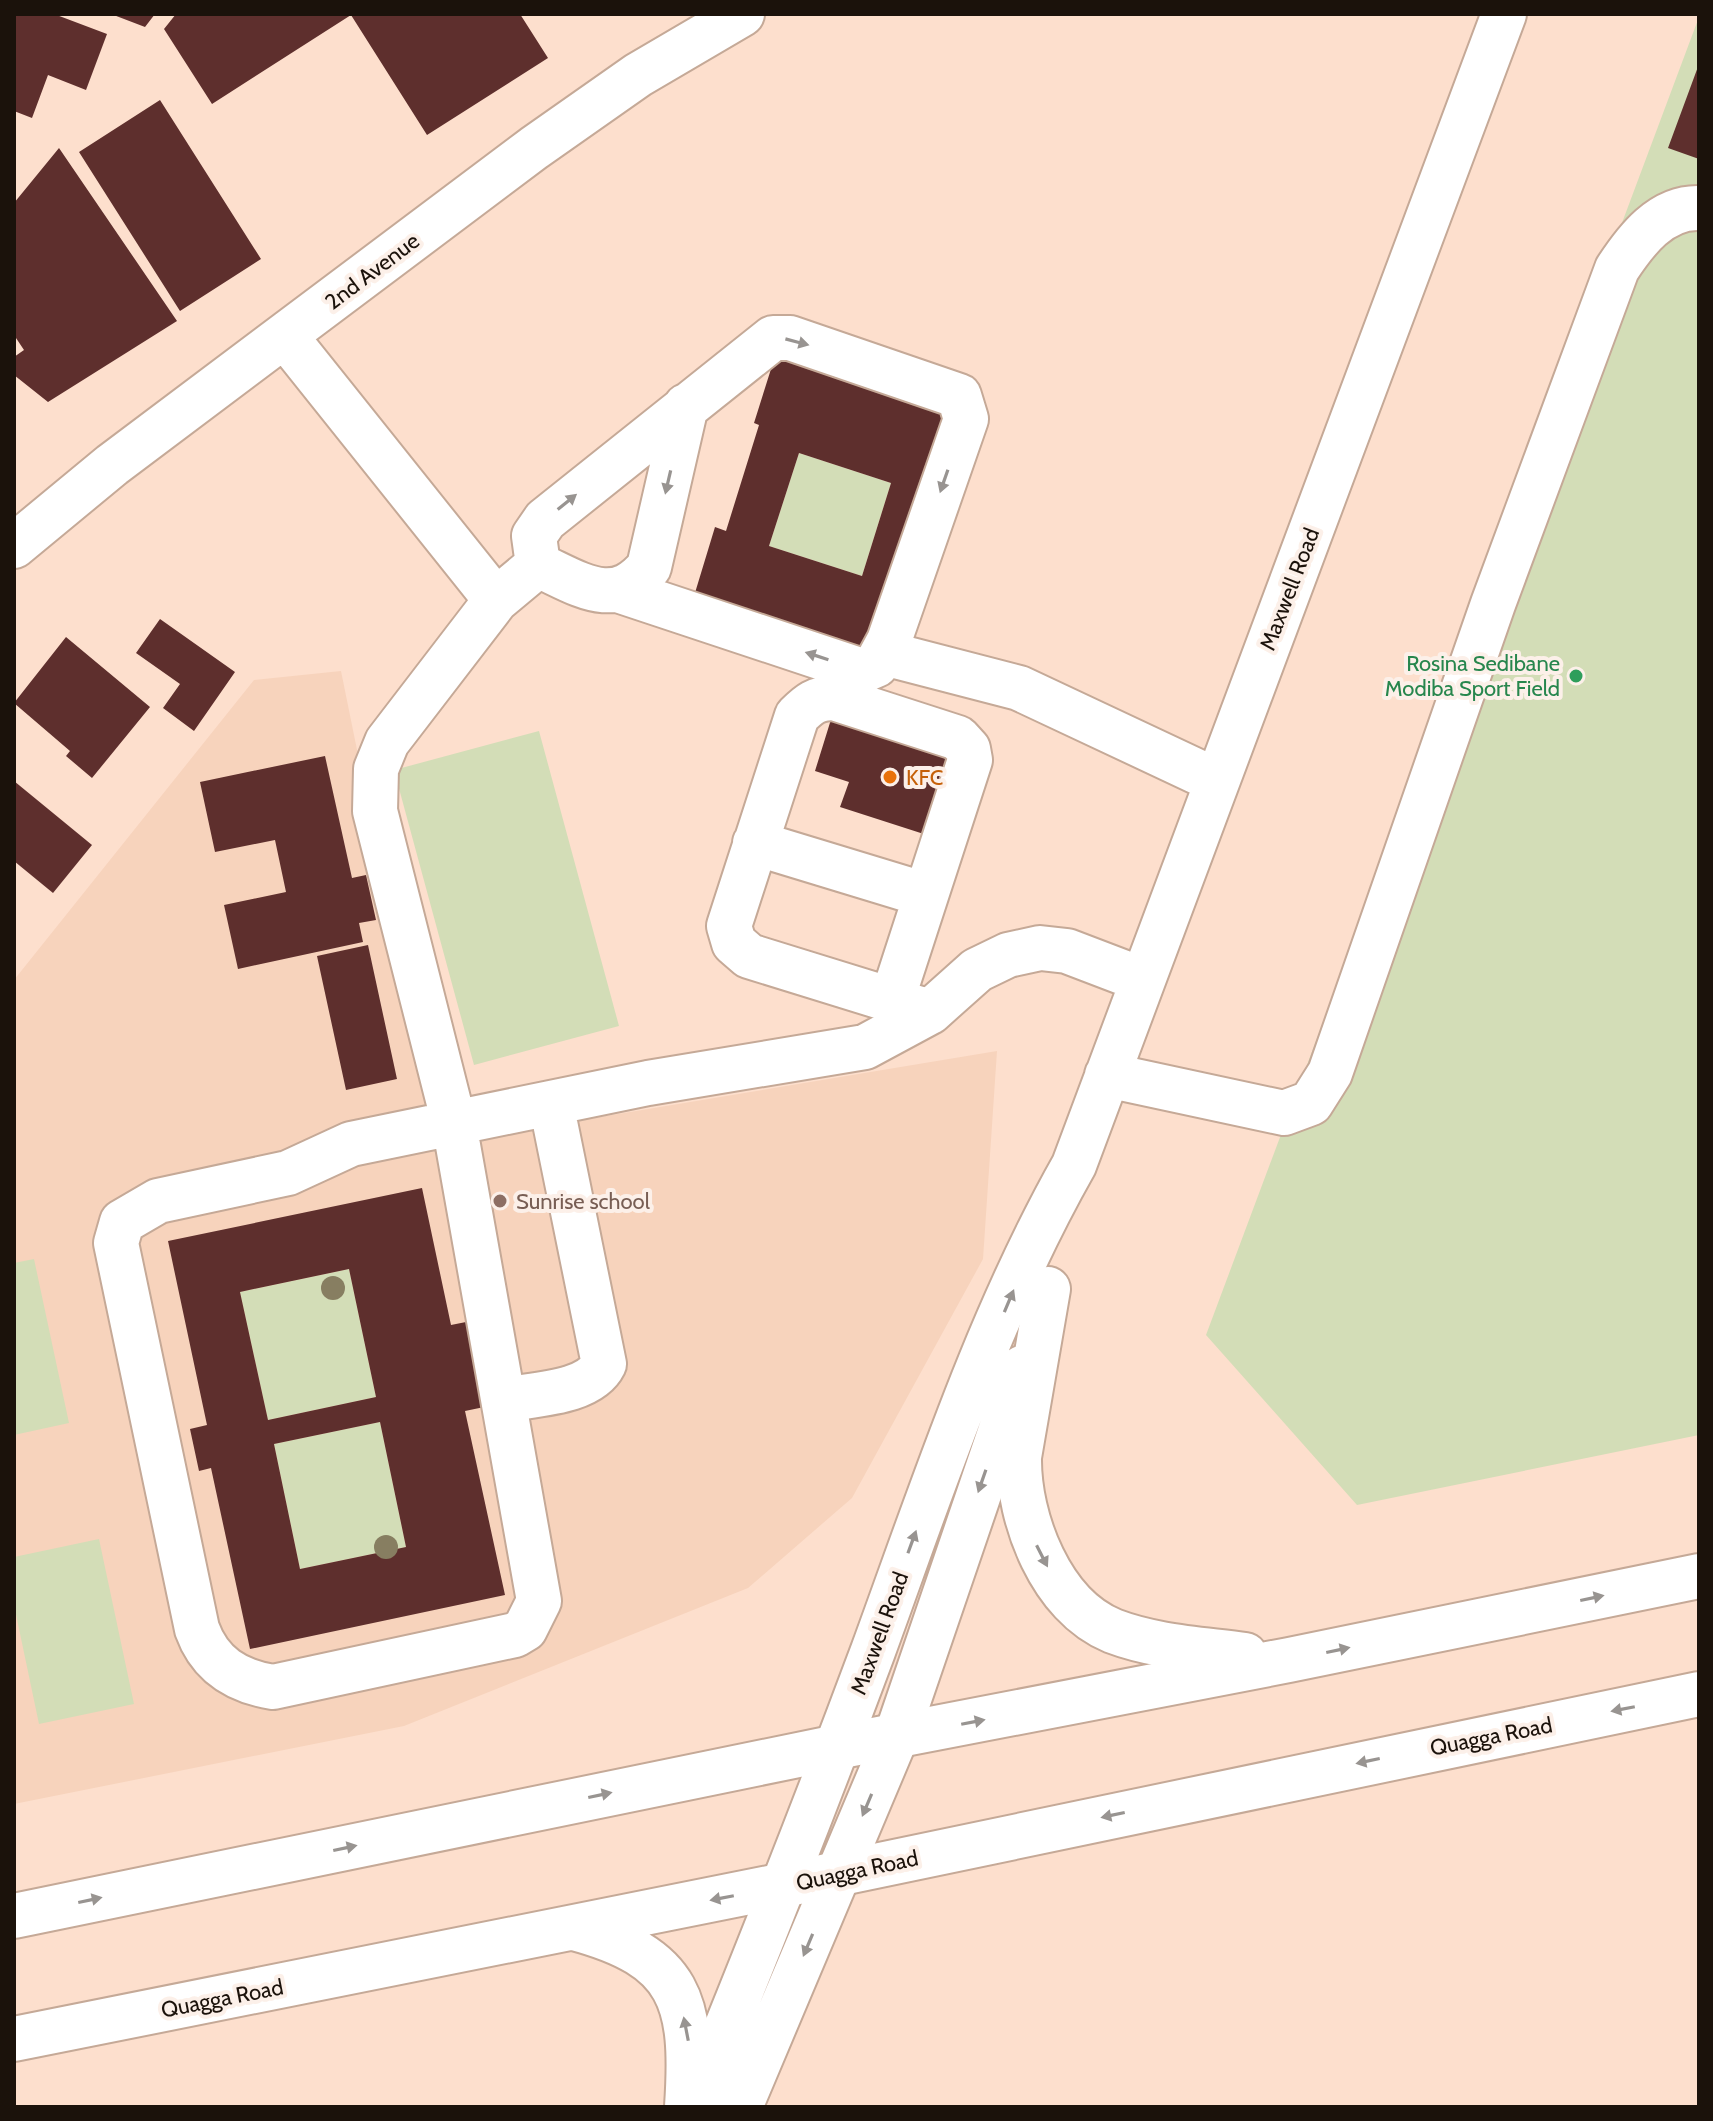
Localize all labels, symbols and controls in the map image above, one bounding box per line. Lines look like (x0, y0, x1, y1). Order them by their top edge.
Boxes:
street label: 2nd Avenue (320, 227, 425, 316)
one-way arrow (785, 336, 810, 348)
one-way arrow (662, 469, 674, 494)
one-way arrow (938, 469, 950, 493)
one-way arrow (557, 494, 577, 510)
street label: Maxwell Road (1254, 524, 1325, 654)
one-way arrow (805, 649, 829, 661)
place label: Rosina Sedibane Modiba Sport Field (1385, 650, 1560, 702)
marker: Rosina Sedibane Modiba Sport Field (1567, 667, 1585, 685)
place label: KFC (906, 764, 943, 791)
marker: KFC (881, 768, 899, 786)
place label: Sunrise school (516, 1188, 651, 1215)
marker: Sunrise school (491, 1192, 509, 1210)
one-way arrow (1002, 1289, 1015, 1312)
one-way arrow (976, 1469, 988, 1493)
one-way arrow (906, 1530, 919, 1554)
one-way arrow (1035, 1544, 1049, 1567)
street label: Maxwell Road (845, 1568, 914, 1698)
one-way arrow (1580, 1591, 1605, 1604)
one-way arrow (1325, 1643, 1350, 1656)
one-way arrow (1610, 1704, 1635, 1716)
street label: Quagga Road (1428, 1711, 1555, 1762)
one-way arrow (960, 1715, 985, 1728)
one-way arrow (1355, 1755, 1380, 1768)
one-way arrow (587, 1789, 612, 1801)
one-way arrow (861, 1793, 874, 1817)
one-way arrow (1101, 1809, 1126, 1822)
one-way arrow (333, 1841, 358, 1854)
street label: Quagga Road (794, 1844, 921, 1897)
one-way arrow (709, 1892, 734, 1904)
one-way arrow (78, 1893, 103, 1906)
one-way arrow (801, 1933, 814, 1957)
street label: Quagga Road (159, 1973, 286, 2024)
one-way arrow (680, 2017, 692, 2042)

